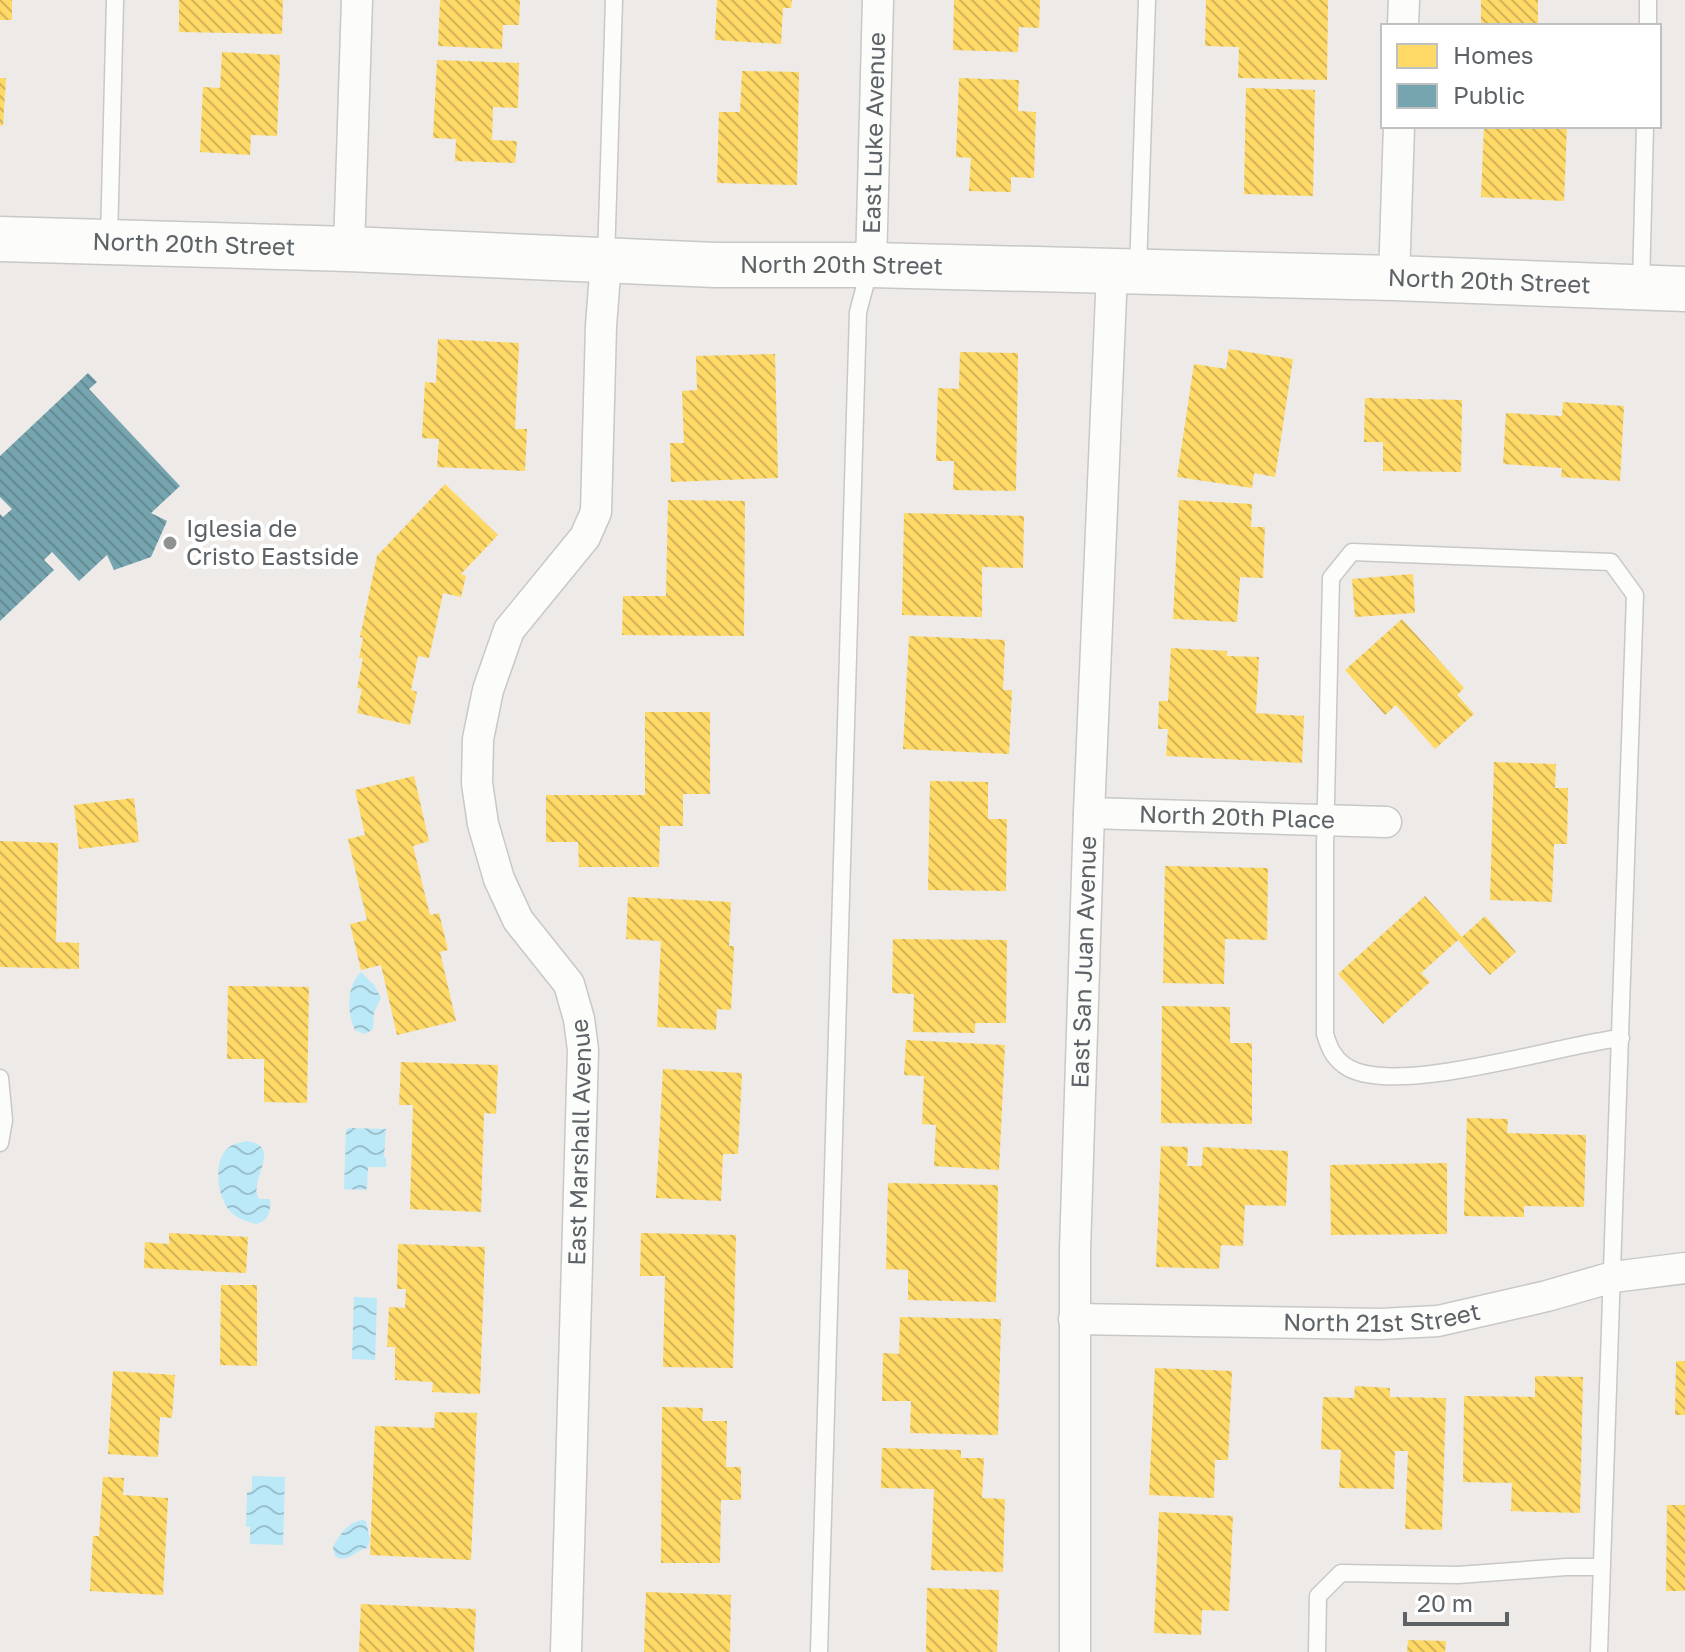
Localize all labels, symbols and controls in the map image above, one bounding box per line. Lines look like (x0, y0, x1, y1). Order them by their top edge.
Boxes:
legend (1381, 24, 1661, 128)
street label: East Luke Avenue (856, 32, 890, 234)
text: Homes (1453, 40, 1534, 69)
text: Public (1453, 80, 1525, 109)
street label: North 20th Street (92, 226, 296, 260)
street label: North 20th Street (740, 249, 943, 280)
street label: North 20th Street (1387, 262, 1591, 298)
place label: Iglesia de Cristo Eastside (186, 513, 359, 570)
marker: Iglesia de Cristo Eastside (161, 534, 179, 552)
street label: North 20th Place (1139, 799, 1335, 833)
street label: East San Juan Avenue (1064, 835, 1101, 1089)
street label: East Marshall Avenue (561, 1017, 596, 1266)
street label: North 21st Street (1283, 1296, 1483, 1337)
scale bar (1405, 1576, 1507, 1626)
text: 20 m (1417, 1588, 1473, 1617)

